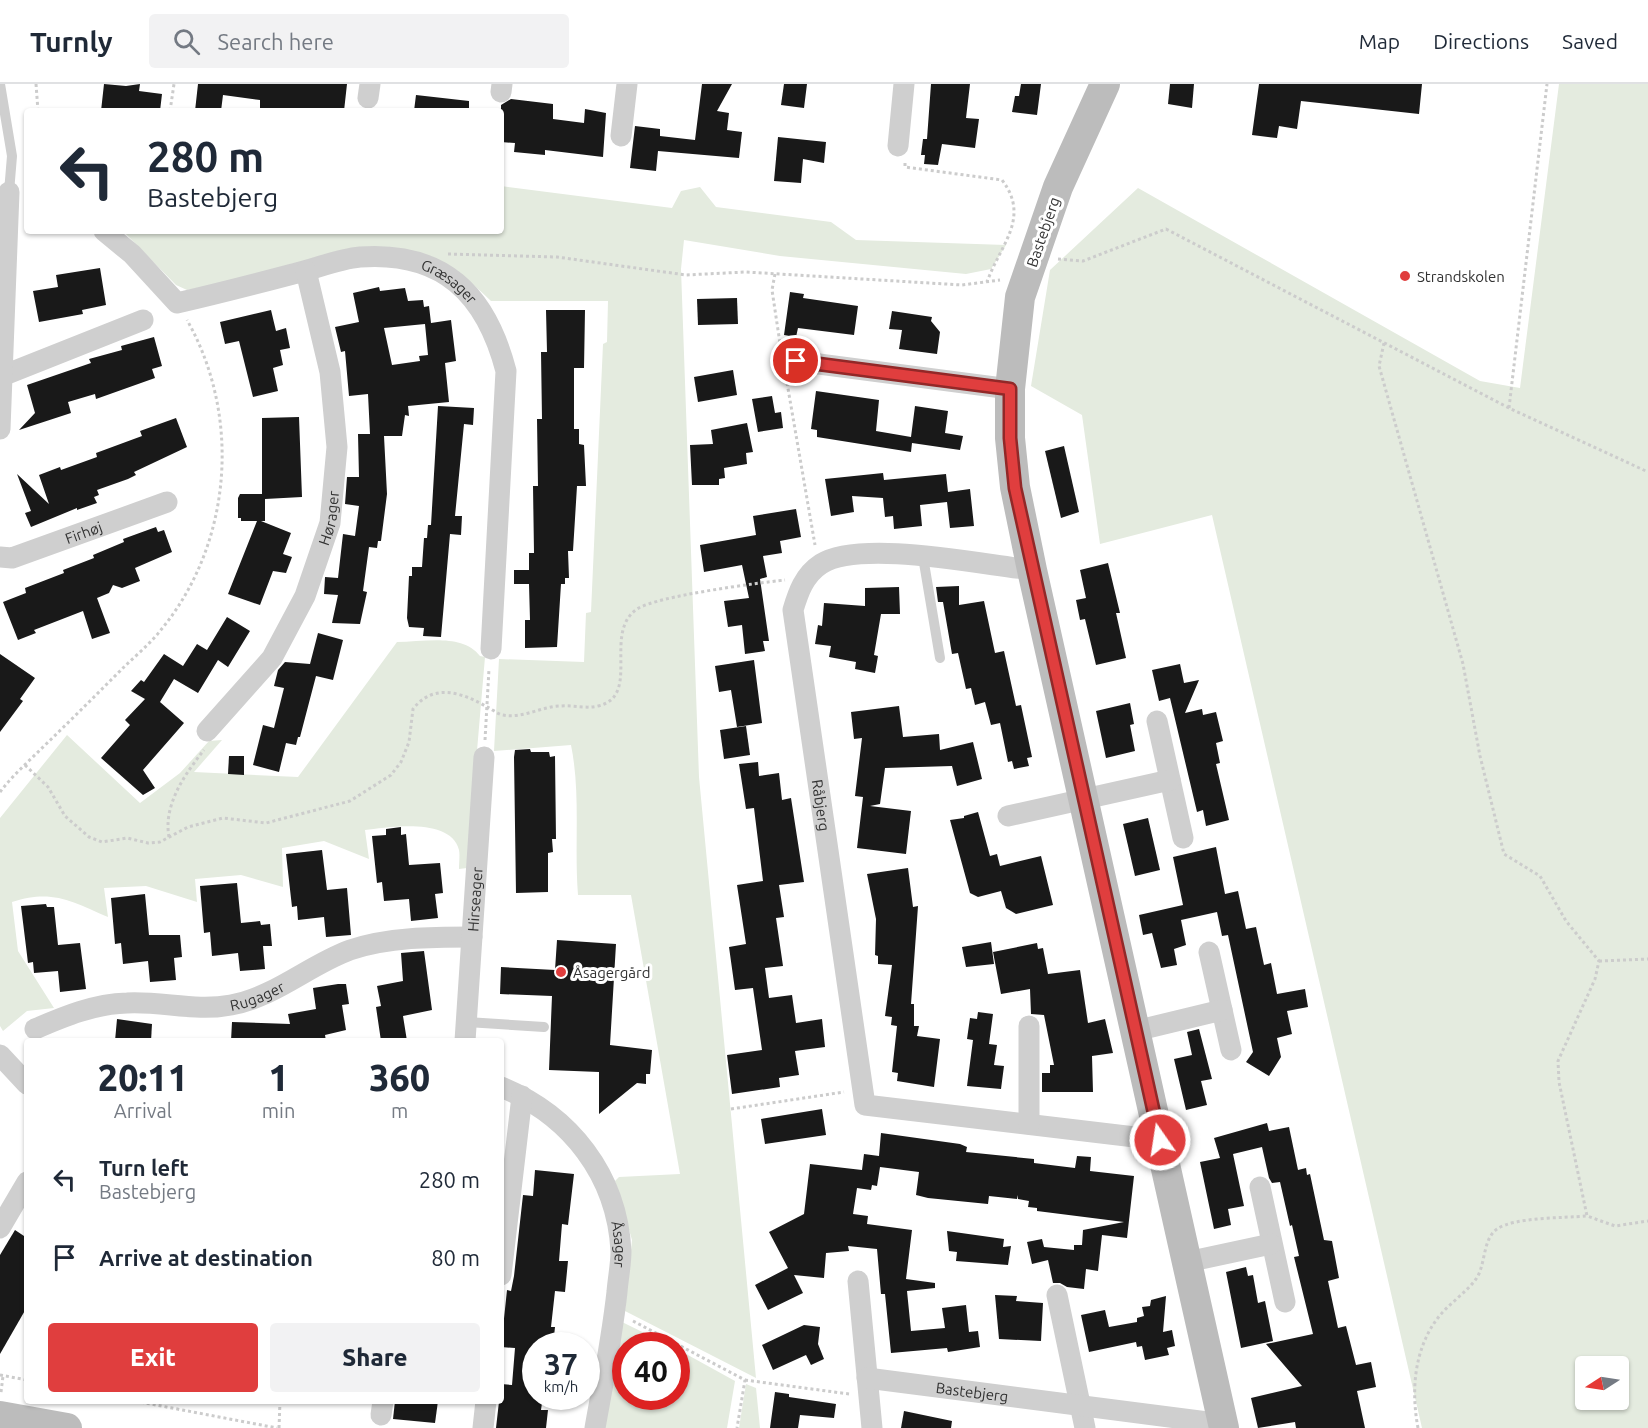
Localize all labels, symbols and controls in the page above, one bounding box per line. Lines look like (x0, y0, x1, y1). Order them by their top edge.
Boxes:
search box (149, 14, 569, 68)
icon: search (170, 25, 203, 58)
text: Turnly (30, 26, 113, 57)
text: Search here (218, 29, 334, 54)
text: Map (1359, 29, 1400, 53)
text: Directions (1433, 29, 1529, 53)
text: Saved (1562, 29, 1618, 53)
icon: left (48, 132, 126, 210)
text: 280 m (147, 133, 264, 180)
text: Bastebjerg (147, 182, 278, 212)
street label: Bastebjerg (1023, 195, 1063, 269)
street label: Græsager (419, 256, 481, 307)
place label: Strandskolen (1417, 268, 1505, 285)
marker: Strandskolen (1398, 269, 1412, 283)
pin (770, 335, 821, 386)
icon: arrive (779, 344, 812, 377)
street label: Hørager (315, 490, 341, 547)
street label: Firhøj (63, 518, 104, 547)
street label: Råbjerg (809, 778, 834, 832)
street label: Hirseager (464, 866, 485, 932)
place label: Åsagergård (573, 964, 651, 981)
marker: Åsagergård (554, 965, 568, 979)
street label: Rugager (228, 977, 287, 1014)
text: 20:11 (98, 1057, 188, 1098)
text: 1 (268, 1057, 289, 1098)
text: 360 (369, 1057, 430, 1098)
text: Arrival (114, 1099, 172, 1122)
text: min (262, 1099, 295, 1122)
text: m (391, 1099, 408, 1122)
position arrow (1128, 1108, 1192, 1172)
text: Turn left (99, 1155, 189, 1180)
icon: left (48, 1163, 81, 1196)
text: 280 m (419, 1167, 480, 1192)
text: Bastebjerg (99, 1180, 196, 1203)
street label: Åsager (609, 1219, 630, 1269)
icon: arrive (48, 1241, 81, 1274)
text: Arrive at destination (99, 1245, 313, 1270)
text: 80 m (431, 1245, 480, 1270)
button: Exit (48, 1323, 258, 1392)
button: Share (270, 1323, 480, 1392)
speed limit sign: 40 (612, 1332, 690, 1410)
text: 37 (544, 1347, 578, 1381)
north arrow (1575, 1356, 1629, 1410)
map controls (1575, 1356, 1629, 1410)
text: km/h (544, 1378, 578, 1395)
street label: Bastebjerg (935, 1378, 1009, 1405)

